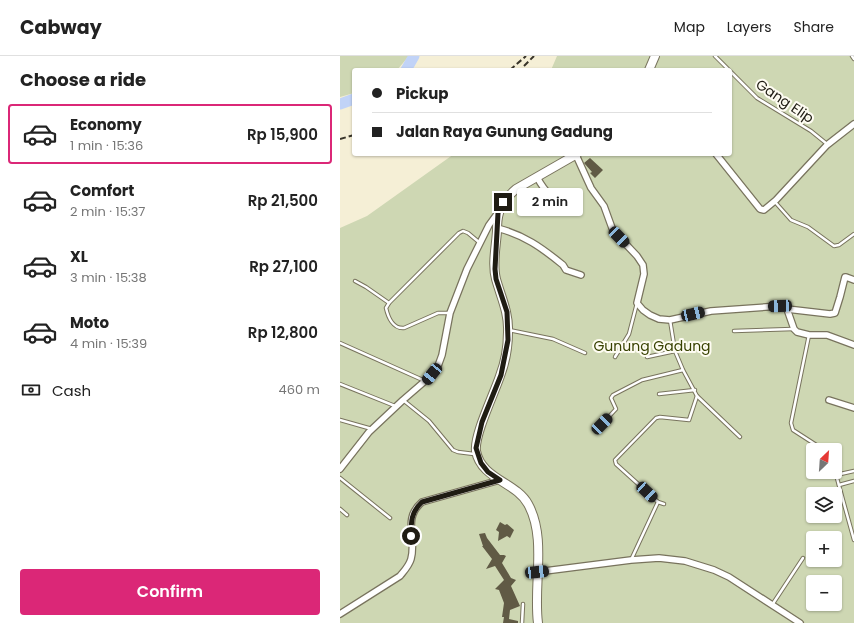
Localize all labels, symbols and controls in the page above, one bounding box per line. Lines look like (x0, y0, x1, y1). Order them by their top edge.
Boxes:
text: Cabway (20, 14, 102, 41)
text: Map (674, 17, 705, 37)
text: Layers (727, 17, 771, 37)
text: Share (793, 17, 834, 37)
text: Choose a ride (20, 67, 146, 92)
street label: Gang Elip (752, 74, 818, 128)
text: Pickup (396, 83, 448, 104)
text: Economy (70, 114, 142, 135)
icon: car (22, 116, 58, 152)
text: Jalan Raya Gunung Gadung (396, 121, 613, 142)
text: Rp 15,900 (247, 124, 318, 145)
text: 1 min · 15:36 (70, 136, 143, 155)
text: Comfort (70, 180, 134, 201)
icon: car (22, 182, 58, 218)
callout: 2 min (517, 188, 583, 216)
text: Rp 21,500 (248, 190, 318, 211)
text: 2 min (532, 192, 568, 211)
route end (494, 193, 512, 211)
text: 2 min · 15:37 (70, 202, 145, 221)
car (606, 224, 632, 250)
text: XL (70, 246, 88, 267)
icon: car (22, 248, 58, 284)
text: Rp 27,100 (249, 256, 318, 277)
text: 3 min · 15:38 (70, 268, 147, 287)
car (768, 300, 792, 312)
car (680, 305, 706, 323)
text: Moto (70, 312, 109, 333)
icon: car (22, 314, 58, 350)
text: Rp 12,800 (248, 322, 318, 343)
text: 4 min · 15:39 (70, 334, 147, 353)
park label: Gunung Gadung (593, 336, 711, 356)
car (420, 361, 444, 387)
icon: cash (20, 379, 42, 401)
text: Cash (52, 380, 91, 401)
text: 460 m (279, 380, 320, 399)
car (589, 411, 615, 437)
north arrow (806, 443, 842, 479)
map controls (806, 443, 842, 611)
car (634, 479, 660, 505)
button: layers (806, 487, 842, 523)
route start (402, 527, 420, 545)
button: + (806, 531, 842, 567)
car (524, 565, 550, 579)
button: Confirm (20, 569, 320, 615)
button: − (806, 575, 842, 611)

